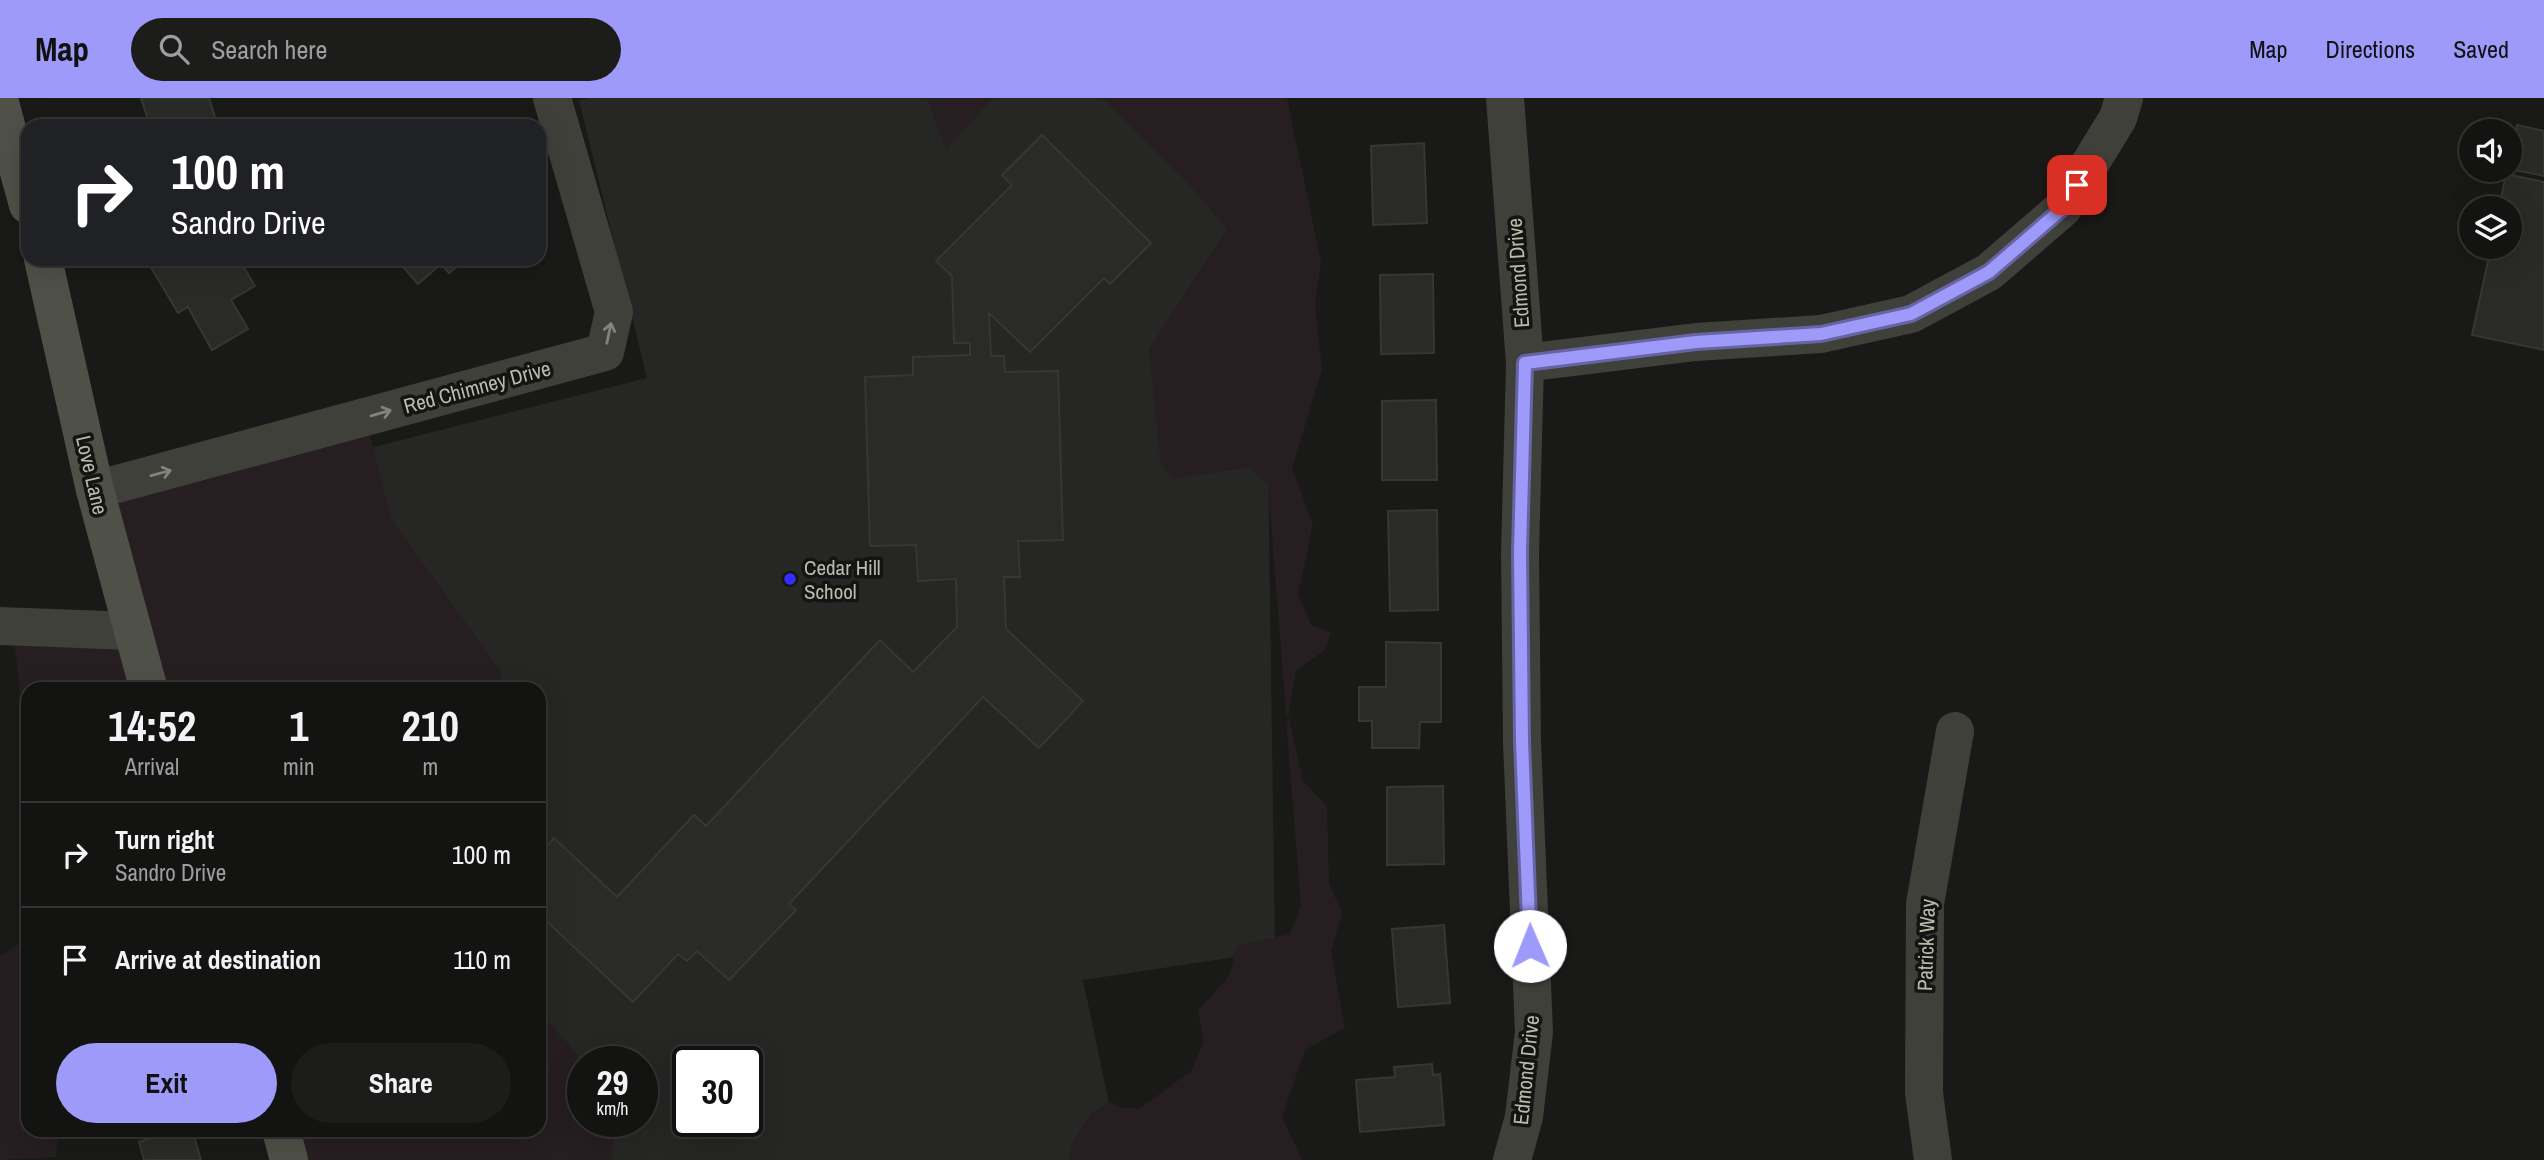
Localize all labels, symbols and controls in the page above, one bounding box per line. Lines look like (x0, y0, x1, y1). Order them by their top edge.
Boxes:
search box (131, 18, 621, 81)
text: Map (35, 27, 89, 71)
icon: search (155, 30, 193, 68)
text: Search here (211, 32, 327, 67)
text: Map (2249, 33, 2287, 65)
text: Directions (2325, 33, 2415, 65)
text: Saved (2453, 33, 2509, 65)
map controls (2459, 119, 2522, 259)
button: sound (2459, 119, 2522, 182)
text: 100 m (171, 138, 285, 204)
icon: right (56, 147, 147, 238)
pin (2047, 155, 2107, 215)
icon: arrive (2058, 166, 2096, 204)
button: layers (2459, 196, 2522, 259)
text: Sandro Drive (171, 201, 326, 244)
street label: Edmond Drive (1500, 217, 1536, 329)
one-way arrow (603, 322, 617, 345)
street label: Red Chimney Drive (400, 353, 554, 421)
one-way arrow (369, 406, 391, 419)
street label: Love Lane (69, 433, 115, 517)
one-way arrow (149, 466, 172, 479)
place label: Cedar Hill School (804, 553, 881, 606)
marker: Cedar Hill School (782, 571, 798, 587)
text: 14:52 (108, 698, 196, 754)
text: 1 (289, 698, 308, 754)
text: 210 (402, 698, 459, 754)
text: Arrival (125, 751, 179, 782)
text: min (283, 751, 315, 782)
text: m (422, 751, 438, 782)
text: Turn right (115, 822, 214, 857)
icon: right (56, 836, 94, 874)
text: 100 m (452, 837, 511, 872)
text: Sandro Drive (115, 857, 226, 888)
street label: Patrick Way (1910, 898, 1942, 992)
position arrow (1493, 909, 1567, 983)
icon: arrive (56, 941, 94, 979)
text: Arrive at destination (115, 942, 321, 977)
text: 110 m (453, 942, 511, 977)
street label: Edmond Drive (1506, 1014, 1546, 1126)
button: Exit (56, 1043, 277, 1123)
button: Share (291, 1043, 511, 1123)
speed limit sign: 30 (672, 1046, 763, 1137)
text: 29 (597, 1059, 628, 1106)
text: km/h (597, 1096, 629, 1121)

